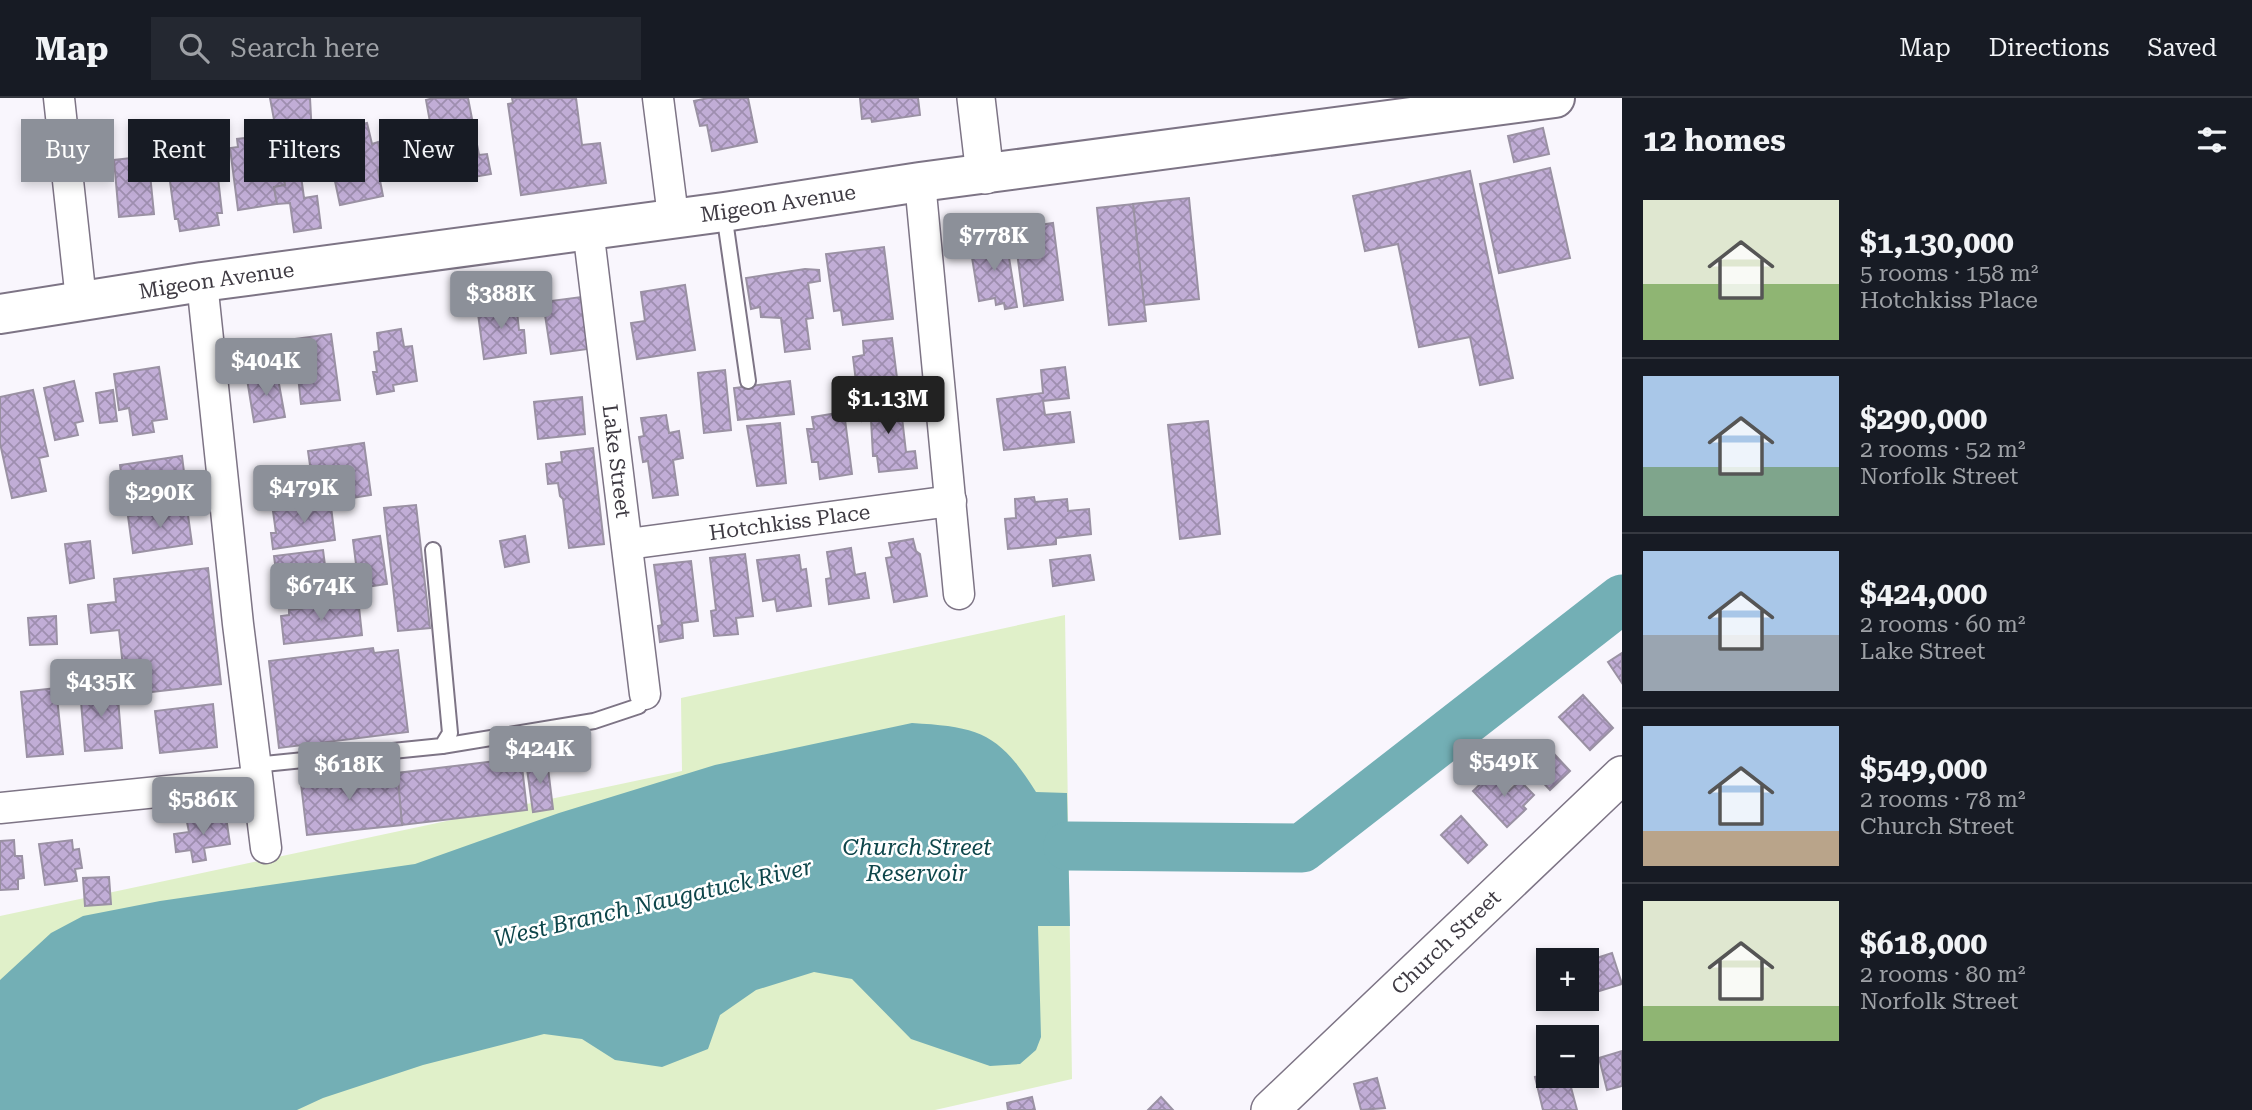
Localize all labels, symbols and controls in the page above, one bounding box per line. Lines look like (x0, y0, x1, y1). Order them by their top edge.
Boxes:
search box (151, 17, 641, 80)
text: Map (35, 29, 109, 68)
icon: search (175, 29, 213, 67)
text: Search here (231, 33, 380, 63)
text: Map (1899, 34, 1951, 62)
text: Directions (1989, 34, 2109, 62)
text: Saved (2147, 34, 2217, 62)
chip: Buy (21, 119, 114, 182)
chip: Rent (128, 119, 230, 182)
chip: Filters (244, 119, 365, 182)
chip: New (379, 119, 478, 182)
icon: filters (2193, 121, 2231, 159)
text: 12 homes (1643, 123, 1786, 158)
street label: Migeon Avenue (699, 180, 858, 227)
pin: $778K (945, 214, 1043, 273)
text: $778K (959, 222, 1029, 249)
text: $1,130,000 (1860, 225, 2014, 260)
icon: home (1699, 228, 1783, 312)
street label: Migeon Avenue (137, 258, 296, 304)
text: 5 rooms · 158 m² (1860, 260, 2038, 287)
pin: $388K (452, 272, 550, 331)
text: $388K (466, 280, 536, 307)
text: Hotchkiss Place (1860, 287, 2038, 314)
pin: $404K (217, 338, 315, 398)
text: $404K (231, 347, 301, 374)
pin: $1.13M (831, 376, 945, 436)
text: $1.13M (848, 385, 928, 412)
text: $290,000 (1860, 401, 1987, 436)
street label: Lake Street (598, 403, 635, 520)
icon: home (1699, 404, 1783, 488)
text: 2 rooms · 52 m² (1860, 436, 2026, 463)
text: Norfolk Street (1860, 463, 2018, 490)
pin: $479K (255, 466, 353, 525)
pin: $290K (111, 470, 209, 530)
text: $479K (269, 474, 339, 501)
text: $290K (125, 479, 195, 506)
street label: Hotchkiss Place (707, 500, 872, 545)
pin: $674K (272, 564, 370, 623)
text: $674K (286, 572, 356, 599)
text: $424,000 (1860, 576, 1987, 611)
icon: home (1699, 579, 1783, 663)
text: 2 rooms · 60 m² (1860, 611, 2026, 638)
text: Lake Street (1860, 638, 1985, 665)
pin: $435K (52, 660, 150, 719)
text: $435K (66, 668, 136, 695)
pin: $424K (491, 726, 589, 786)
text: $424K (505, 735, 575, 762)
pin: $549K (1455, 740, 1553, 799)
pin: $618K (300, 742, 398, 802)
text: $549K (1469, 748, 1539, 775)
text: $618K (314, 751, 384, 778)
text: $549,000 (1860, 751, 1987, 786)
icon: home (1699, 754, 1783, 838)
pin: $586K (154, 778, 252, 837)
text: $586K (168, 786, 238, 813)
text: 2 rooms · 78 m² (1860, 786, 2026, 813)
text: Church Street (1860, 813, 2014, 840)
water label: Church Street Reservoir (842, 834, 992, 887)
water label: West Branch Naugatuck River (491, 853, 815, 953)
street label: Church Street (1387, 885, 1505, 1000)
text: $618,000 (1860, 926, 1987, 961)
icon: home (1699, 929, 1783, 1013)
map controls (1536, 948, 1599, 1088)
button: + (1536, 948, 1599, 1011)
text: 2 rooms · 80 m² (1860, 961, 2026, 988)
text: Norfolk Street (1860, 988, 2018, 1015)
button: − (1536, 1025, 1599, 1088)

